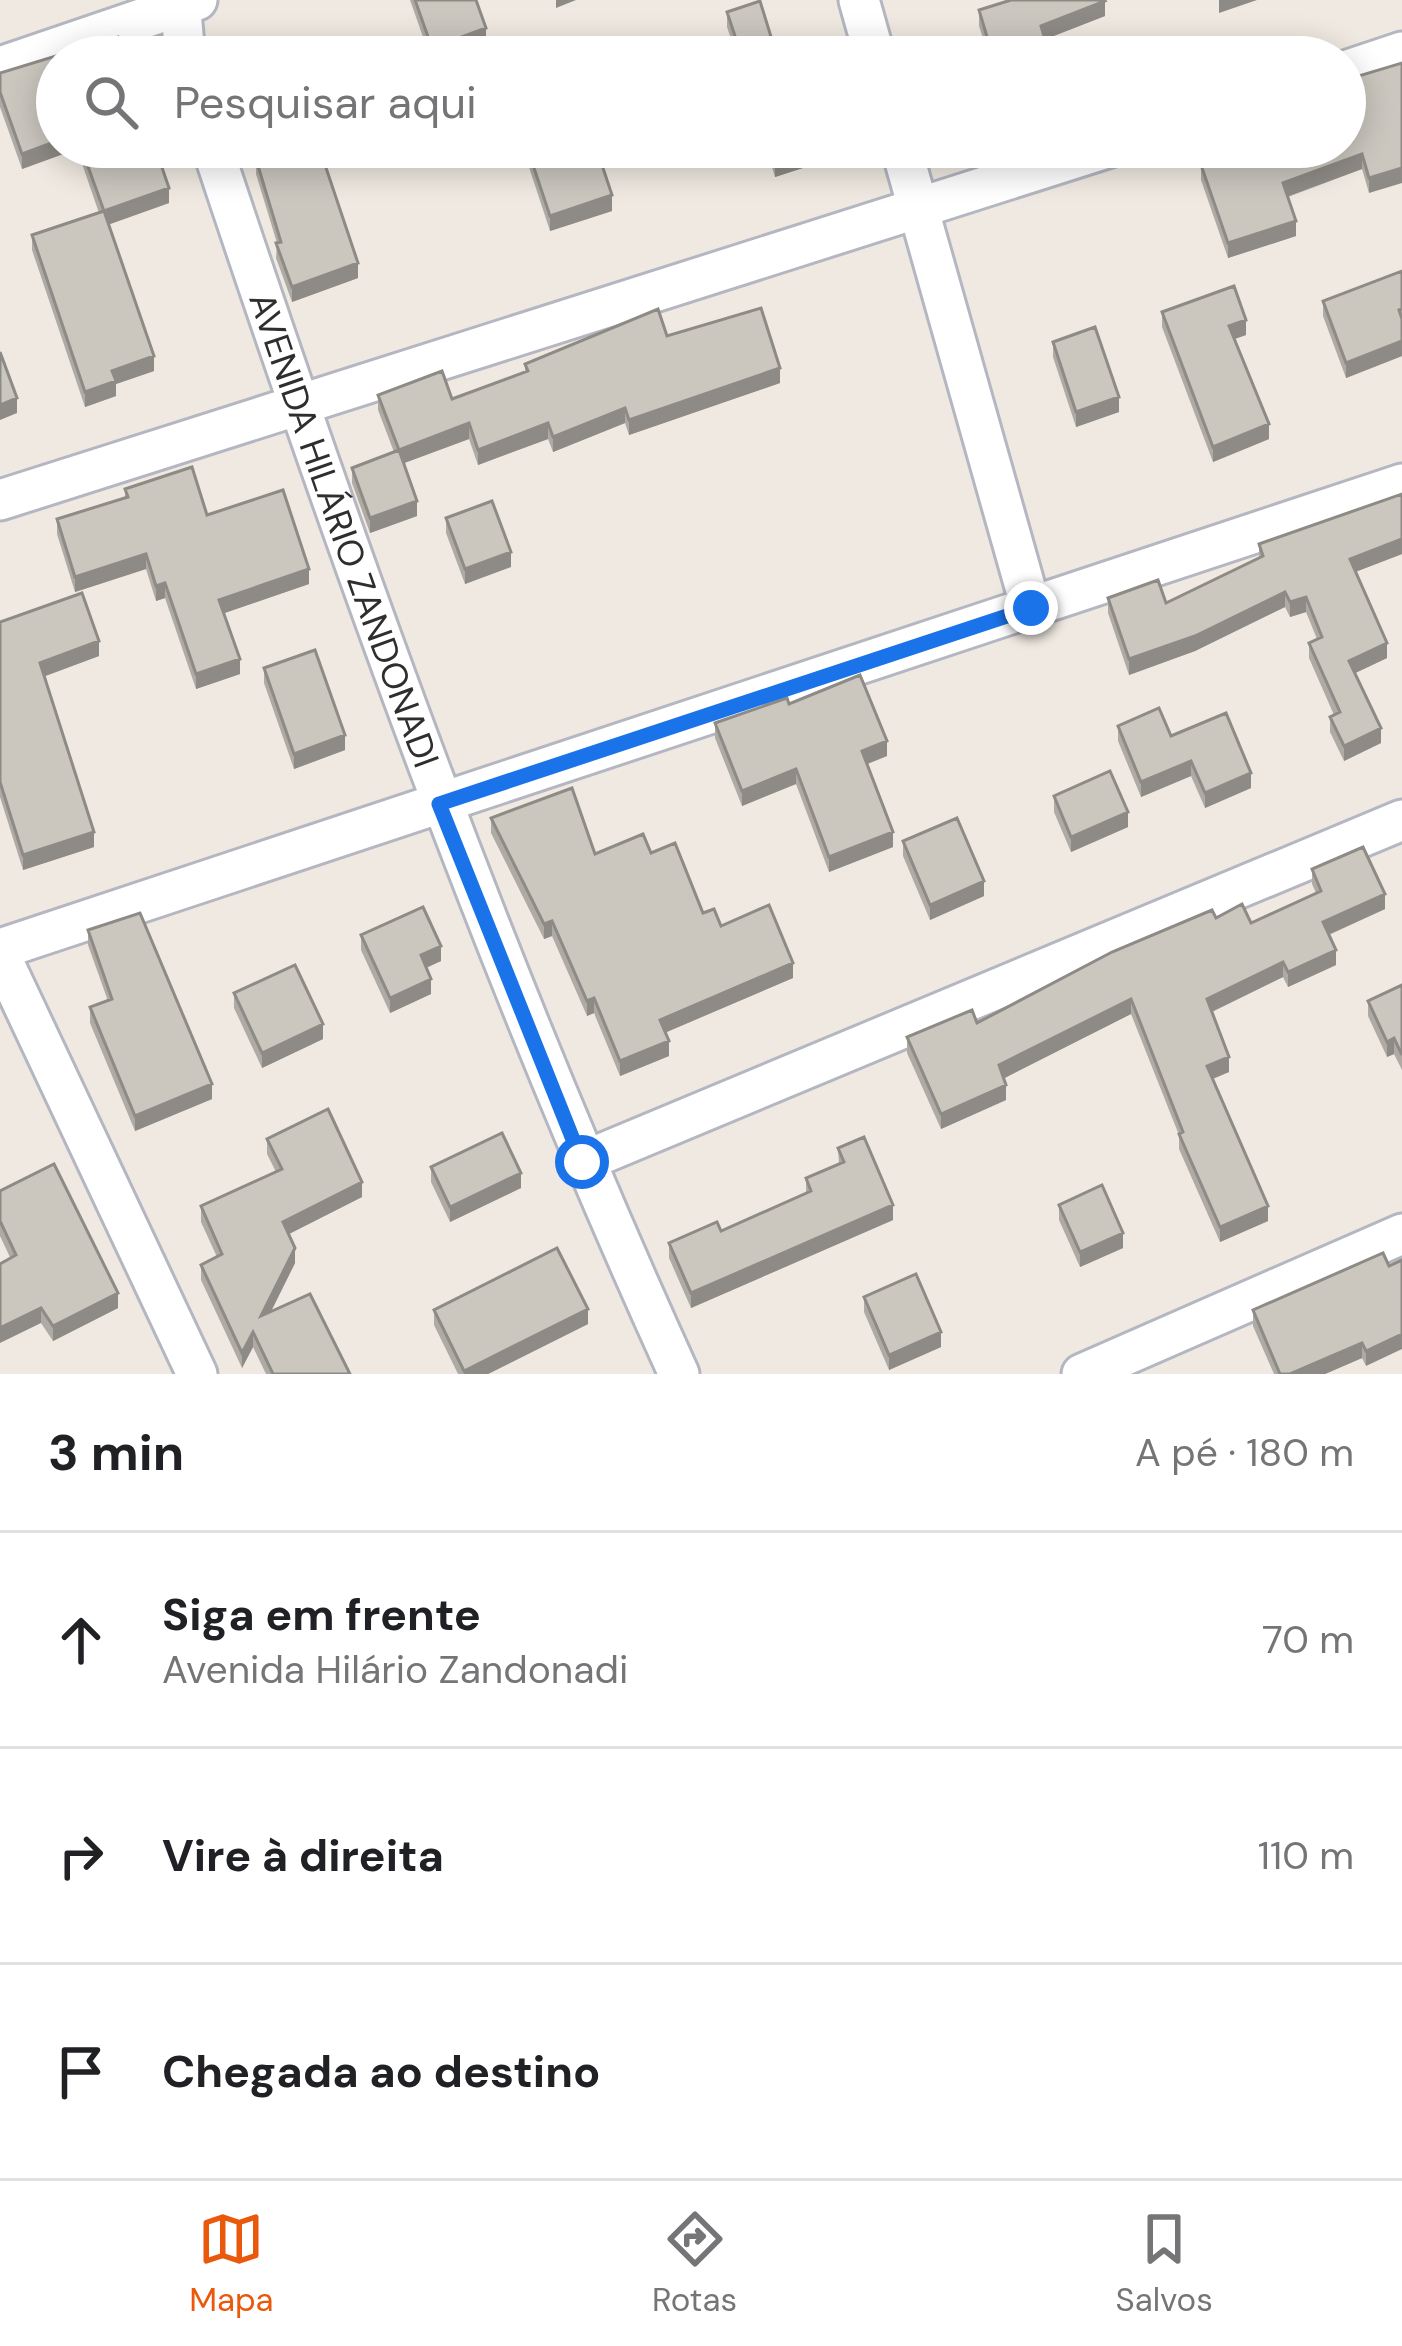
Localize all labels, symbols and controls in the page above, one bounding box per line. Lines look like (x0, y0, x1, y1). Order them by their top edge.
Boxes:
search box (36, 36, 1366, 168)
icon: search (78, 69, 144, 135)
text: Pesquisar aqui (174, 73, 477, 132)
street label: AVENIDA HILÁRIO ZANDONADI (238, 286, 450, 774)
route end (1004, 581, 1058, 635)
route start (555, 1135, 609, 1189)
text: 3 min (48, 1419, 184, 1486)
text: A pé · 180 m (1135, 1427, 1354, 1478)
text: Siga em frente (162, 1585, 481, 1644)
icon: ahead (48, 1607, 114, 1673)
text: 70 m (1262, 1614, 1354, 1665)
text: Avenida Hilário Zandonadi (162, 1644, 628, 1695)
icon: right (48, 1823, 114, 1889)
text: Vire à direita (162, 1826, 444, 1885)
text: 110 m (1258, 1830, 1354, 1881)
icon: arrive (48, 2039, 114, 2105)
text: Chegada ao destino (162, 2042, 600, 2101)
tab: Mapa (189, 2206, 274, 2321)
tab: Rotas (652, 2206, 737, 2321)
tab: Salvos (1116, 2206, 1213, 2321)

